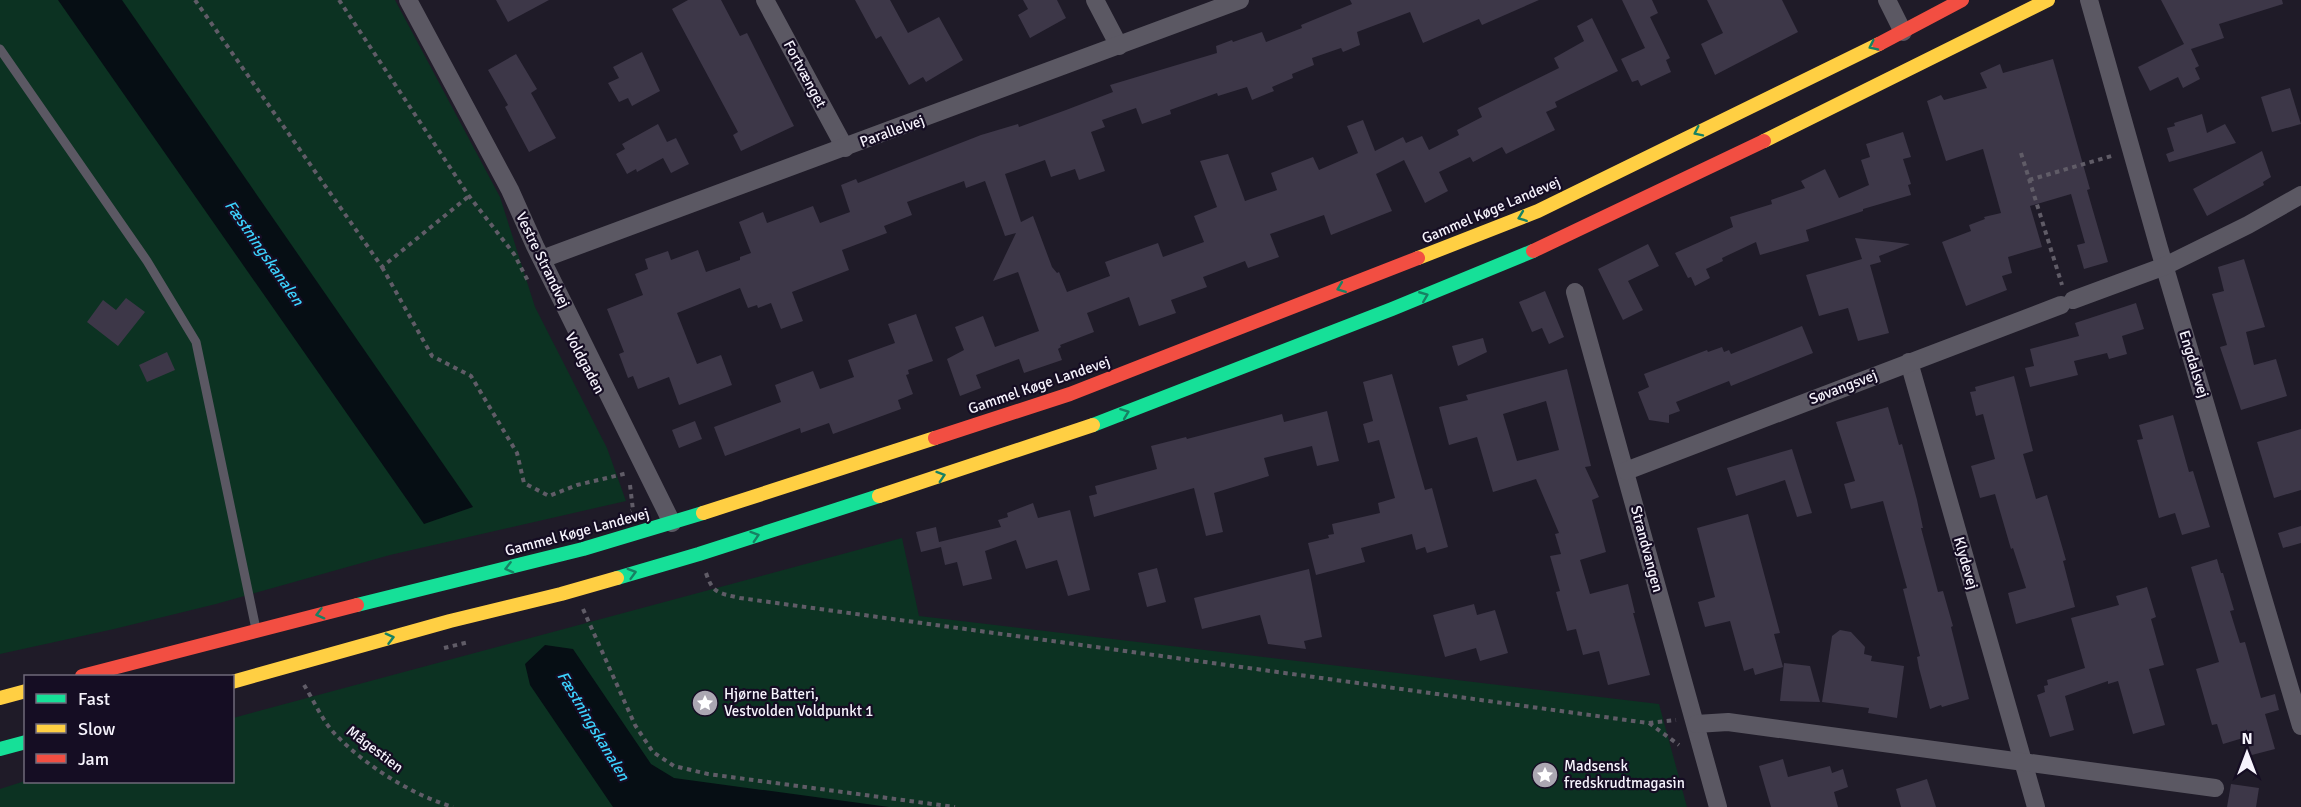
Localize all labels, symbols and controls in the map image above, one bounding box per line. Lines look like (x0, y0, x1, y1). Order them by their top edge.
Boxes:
street label: Fortvænget (780, 37, 830, 111)
one-way arrow (1868, 39, 1879, 51)
street label: Parallelvej (857, 111, 927, 151)
one-way arrow (1693, 125, 1704, 137)
street label: Gammel Køge Landevej (1419, 173, 1563, 247)
water label: Fæstningskanalen (220, 196, 309, 311)
street label: Vestre Strandvej (512, 209, 574, 311)
one-way arrow (1517, 210, 1528, 222)
one-way arrow (1336, 281, 1347, 293)
one-way arrow (1418, 291, 1429, 303)
street label: Engdalsvej (2175, 328, 2213, 400)
street label: Voldgaden (561, 329, 609, 397)
street label: Gammel Køge Landevej (966, 352, 1112, 418)
street label: Søvangsvej (1806, 366, 1880, 408)
one-way arrow (1119, 408, 1130, 420)
one-way arrow (935, 471, 946, 484)
street label: Gammel Køge Landevej (503, 504, 651, 560)
street label: Strandvangen (1627, 504, 1667, 594)
one-way arrow (749, 531, 760, 543)
street label: Klydevej (1950, 535, 1982, 591)
one-way arrow (504, 560, 514, 573)
one-way arrow (626, 568, 636, 580)
one-way arrow (315, 607, 325, 620)
one-way arrow (384, 633, 395, 645)
water label: Fæstningskanalen (552, 668, 634, 786)
legend (24, 675, 234, 783)
place label: Hjørne Batteri, Vestvolden Voldpunkt 1 (724, 685, 873, 720)
text: Fast (78, 688, 110, 710)
place icon: Hjørne Batteri, Vestvolden Voldpunkt 1 (690, 688, 720, 718)
text: Slow (78, 718, 115, 740)
street label: Mågestien (343, 722, 407, 776)
north arrow (2217, 723, 2277, 783)
text: N (2241, 729, 2253, 749)
text: Jam (78, 748, 109, 770)
place label: Madsensk fredskrudtmagasin (1564, 757, 1685, 792)
place icon: Madsensk fredskrudtmagasin (1530, 760, 1560, 790)

